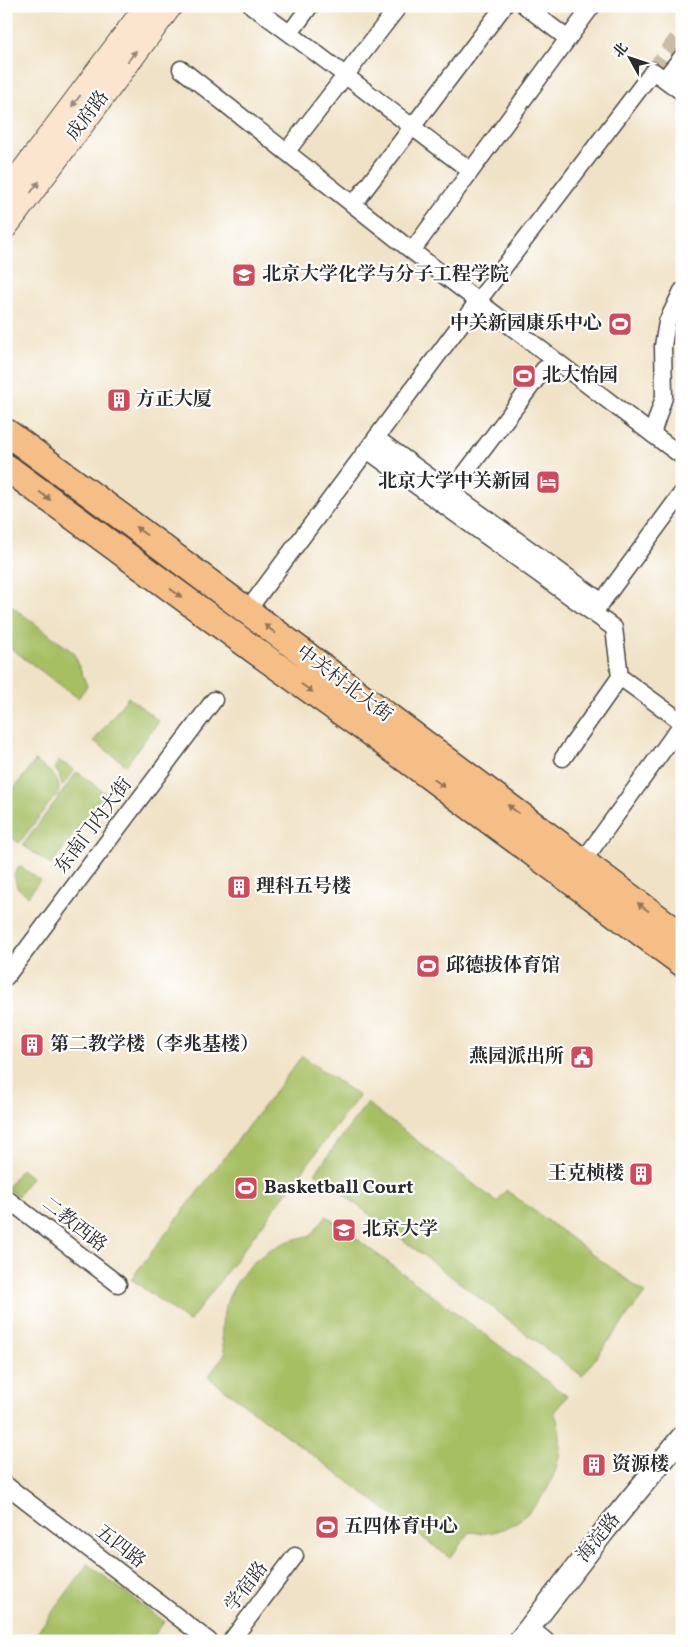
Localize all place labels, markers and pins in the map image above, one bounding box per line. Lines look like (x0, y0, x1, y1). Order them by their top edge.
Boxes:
school or university icon: 北京大学化学与分子工程学院 (231, 262, 257, 288)
place label: 北京大学化学与分子工程学院 (262, 262, 509, 288)
place label: 中关新园康乐中心 (450, 311, 602, 337)
sports icon: 中关新园康乐中心 (607, 311, 633, 337)
sports icon: 北大怡园 (511, 363, 537, 389)
place label: 北大怡园 (542, 363, 618, 389)
building icon: 方正大厦 (106, 387, 132, 413)
place label: 方正大厦 (136, 387, 212, 413)
place label: 北京大学中关新园 (378, 469, 530, 495)
hotel icon: 北京大学中关新园 (535, 469, 561, 495)
building icon: 理科五号楼 (226, 874, 252, 900)
place label: 理科五号楼 (256, 874, 351, 900)
sports icon: 邱德拔体育馆 (415, 953, 441, 979)
place label: 邱德拔体育馆 (446, 953, 560, 979)
building icon: 第二教学楼（李兆基楼） (19, 1032, 45, 1058)
place label: 第二教学楼（李兆基楼） (50, 1032, 259, 1058)
place label: 燕园派出所 (469, 1044, 564, 1070)
public building icon: 燕园派出所 (569, 1044, 595, 1070)
place label: 王克桢楼 (548, 1161, 624, 1187)
building icon: 王克桢楼 (628, 1161, 654, 1187)
sports icon: Basketball Court (233, 1175, 259, 1201)
place label: Basketball Court (264, 1175, 413, 1201)
school or university icon: 北京大学 (331, 1217, 357, 1243)
place label: 北京大学 (362, 1217, 438, 1243)
building icon: 资源楼 (581, 1452, 607, 1478)
place label: 资源楼 (612, 1452, 669, 1478)
sports icon: 五四体育中心 (314, 1514, 340, 1540)
place label: 五四体育中心 (344, 1514, 458, 1540)

